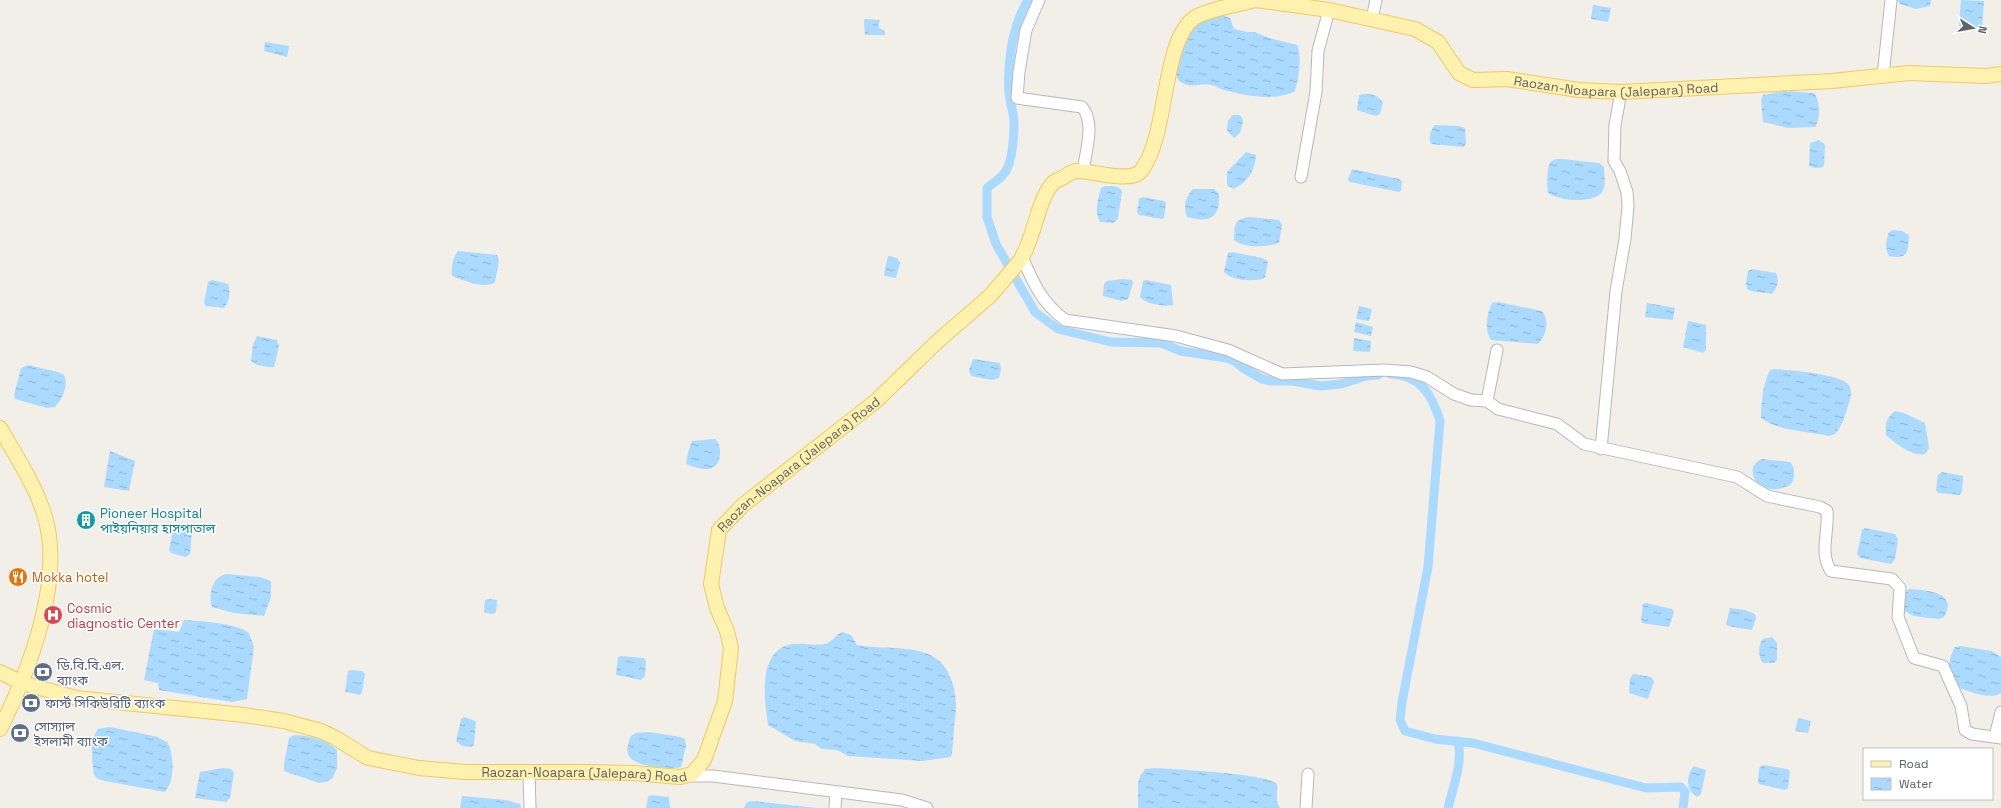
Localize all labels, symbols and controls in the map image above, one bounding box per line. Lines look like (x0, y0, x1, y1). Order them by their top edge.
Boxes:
north arrow (1953, 8, 1993, 48)
text: N (1975, 25, 1990, 35)
street label: Raozan-Noapara (Jalepara) Road (1513, 72, 1719, 101)
street label: Raozan-Noapara (Jalepara) Road (713, 393, 883, 535)
place label: Pioneer Hospital পাইয়নিয়ার হাসপাতাল (100, 505, 216, 537)
building icon: Pioneer Hospital পাইয়নিয়ার হাসপাতাল (75, 509, 97, 531)
restaurant icon: Mokka hotel (7, 566, 29, 588)
place label: Mokka hotel (32, 569, 108, 586)
place label: Cosmic diagnostic Center (67, 600, 179, 632)
hospital icon: Cosmic diagnostic Center (42, 604, 64, 626)
place label: ডি.বি.বি.এল. ব্যাংক (56, 657, 124, 689)
bank icon: ডি.বি.বি.এল. ব্যাংক (32, 661, 54, 683)
bank icon: ফার্স্ট সিকিউরিটি ব্যাংক (20, 692, 42, 714)
place label: ফার্স্ট সিকিউরিটি ব্যাংক (44, 695, 166, 712)
place label: সোস্যাল ইসলামী ব্যাংক (33, 718, 108, 750)
bank icon: সোস্যাল ইসলামী ব্যাংক (9, 722, 31, 744)
legend (1863, 748, 1993, 800)
text: Road (1899, 756, 1928, 772)
street label: Raozan-Noapara (Jalepara) Road (482, 763, 689, 786)
text: Water (1899, 776, 1933, 792)

